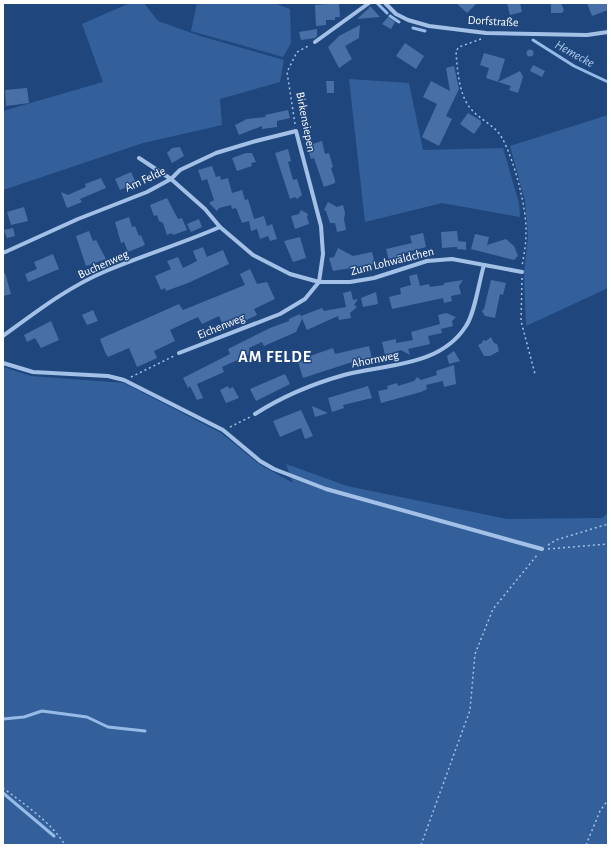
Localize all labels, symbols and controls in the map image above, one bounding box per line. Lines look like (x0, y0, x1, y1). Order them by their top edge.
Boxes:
street label: Dorfstraße (467, 14, 519, 28)
water label: Hemecke (553, 38, 596, 70)
street label: Birkensiepen (294, 91, 318, 153)
street label: Am Felde (123, 164, 167, 194)
street label: Zum Lohwäldchen (349, 245, 435, 277)
street label: Buchenweg (76, 247, 130, 280)
street label: Eichenweg (195, 311, 247, 341)
district label: AM FELDE (238, 349, 312, 365)
street label: Ahornweg (350, 349, 400, 369)

